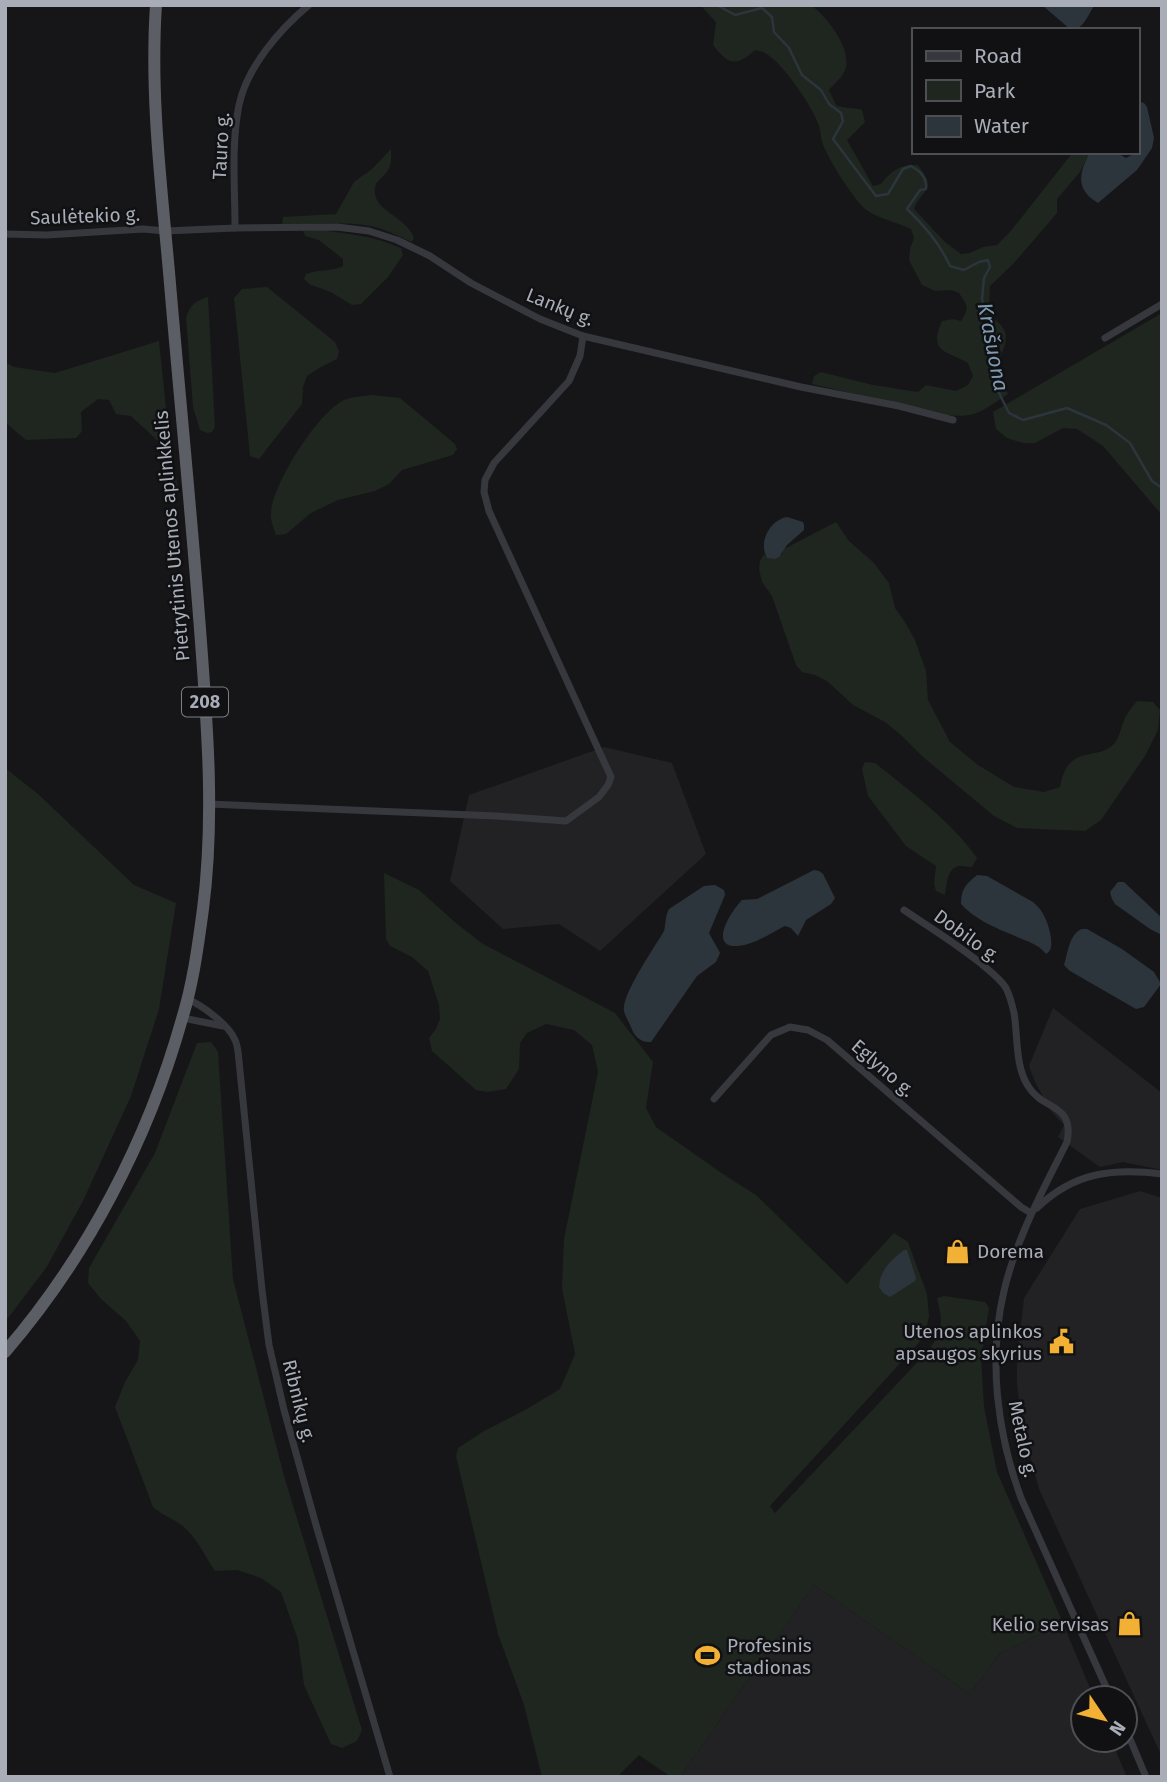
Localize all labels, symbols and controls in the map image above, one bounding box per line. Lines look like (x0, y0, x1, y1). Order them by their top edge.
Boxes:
legend (912, 28, 1139, 154)
text: Road (974, 43, 1022, 69)
text: Park (974, 78, 1016, 104)
street label: Tauro g. (208, 112, 234, 180)
text: Water (974, 113, 1029, 139)
street label: Saulėtekio g. (30, 203, 140, 229)
street label: Lankų g. (523, 283, 597, 331)
water label: Krašuona (972, 301, 1014, 393)
street label: Pietrytinis Utenos aplinkkelis (150, 410, 194, 662)
road number: 208 (182, 688, 228, 716)
street label: Dobilo g. (929, 904, 1005, 968)
street label: Eglyno g. (847, 1034, 919, 1102)
shop icon: Dorema (943, 1237, 971, 1265)
place label: Dorema (977, 1240, 1044, 1263)
place label: Utenos aplinkos apsaugos skyrius (895, 1320, 1042, 1365)
public building icon: Utenos aplinkos apsaugos skyrius (1048, 1328, 1076, 1356)
street label: Ribnikų g. (278, 1357, 320, 1445)
street label: Metalo g. (1004, 1398, 1042, 1480)
shop icon: Kelio servisas (1115, 1610, 1143, 1638)
place label: Kelio servisas (992, 1613, 1109, 1636)
place label: Profesinis stadionas (727, 1634, 812, 1679)
sports icon: Profesinis stadionas (693, 1642, 721, 1670)
north arrow (1069, 1684, 1139, 1754)
text: N (1104, 1717, 1131, 1740)

